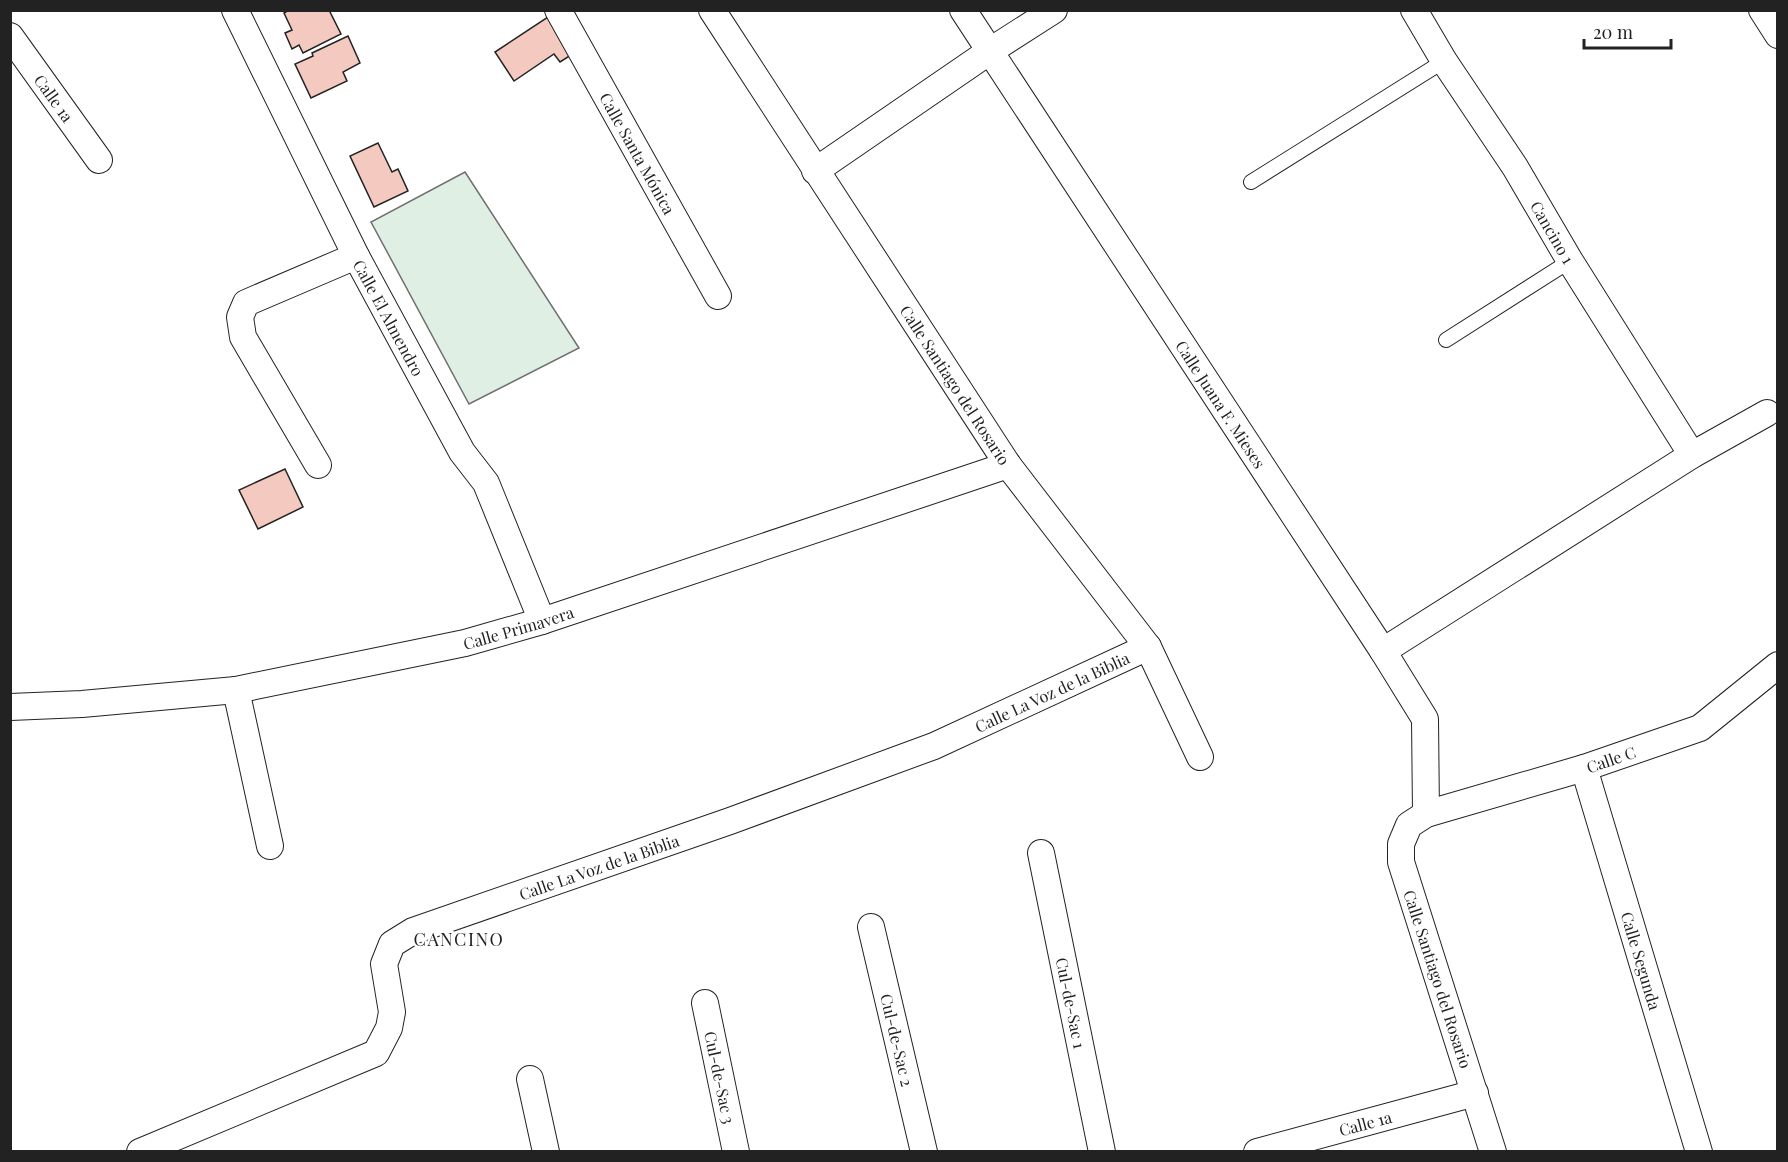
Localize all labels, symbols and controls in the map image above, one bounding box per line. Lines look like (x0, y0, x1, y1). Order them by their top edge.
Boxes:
scale bar (1584, 12, 1671, 50)
text: 20 m (1593, 20, 1633, 44)
street label: Calle 1a (30, 70, 79, 126)
street label: Calle Santa Mónica (596, 89, 680, 218)
street label: Cancino 1 (1526, 197, 1580, 267)
street label: Calle El Almendro (349, 256, 429, 380)
street label: Calle Santiago del Rosario (896, 301, 1016, 469)
street label: Calle Juana F. Mieses (1172, 336, 1271, 472)
street label: Calle Primavera (461, 601, 576, 654)
street label: Calle La Voz de la Biblia (971, 647, 1133, 736)
street label: Calle C (1583, 741, 1638, 777)
street label: Calle La Voz de la Biblia (516, 829, 682, 904)
street label: Calle Santiago del Rosario (1399, 887, 1477, 1071)
street label: Calle Segunda (1617, 909, 1666, 1012)
district label: CANCINO (414, 927, 504, 951)
street label: Cul-de-Sac 1 (1052, 955, 1091, 1050)
street label: Cul-de-Sac 2 (877, 992, 919, 1088)
street label: Cul-de-Sac 3 (701, 1029, 740, 1125)
street label: Calle 1a (1336, 1106, 1394, 1140)

